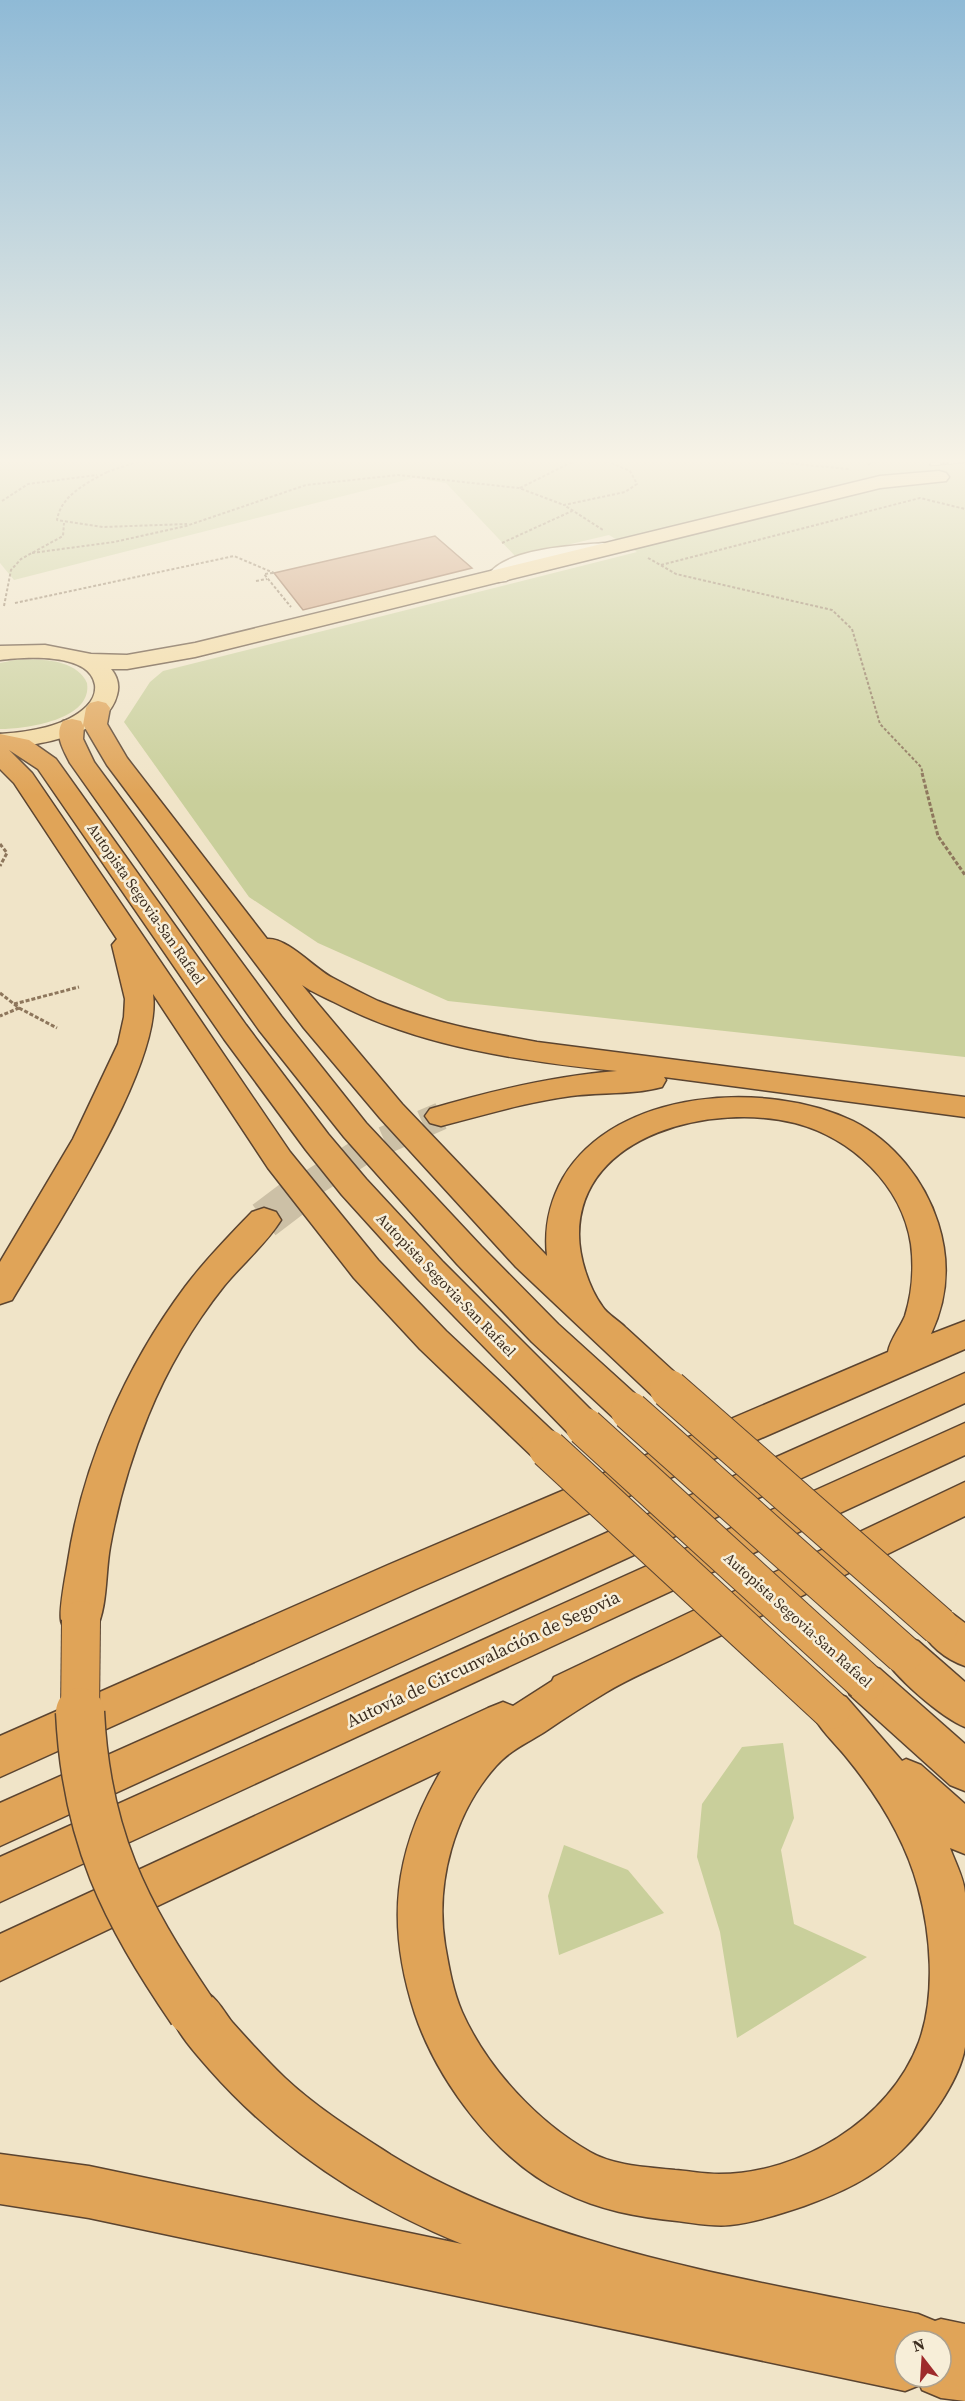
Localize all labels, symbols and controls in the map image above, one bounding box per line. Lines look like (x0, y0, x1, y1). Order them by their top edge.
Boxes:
street label: Autopista Segovia-San Rafael (83, 819, 211, 989)
street label: Autopista Segovia-San Rafael (372, 1208, 521, 1362)
street label: Autopista Segovia-San Rafael (720, 1547, 877, 1692)
street label: Autovía de Circunvalación de Segovia (342, 1584, 624, 1733)
north arrow (893, 2329, 953, 2389)
text: N (910, 2332, 928, 2357)

